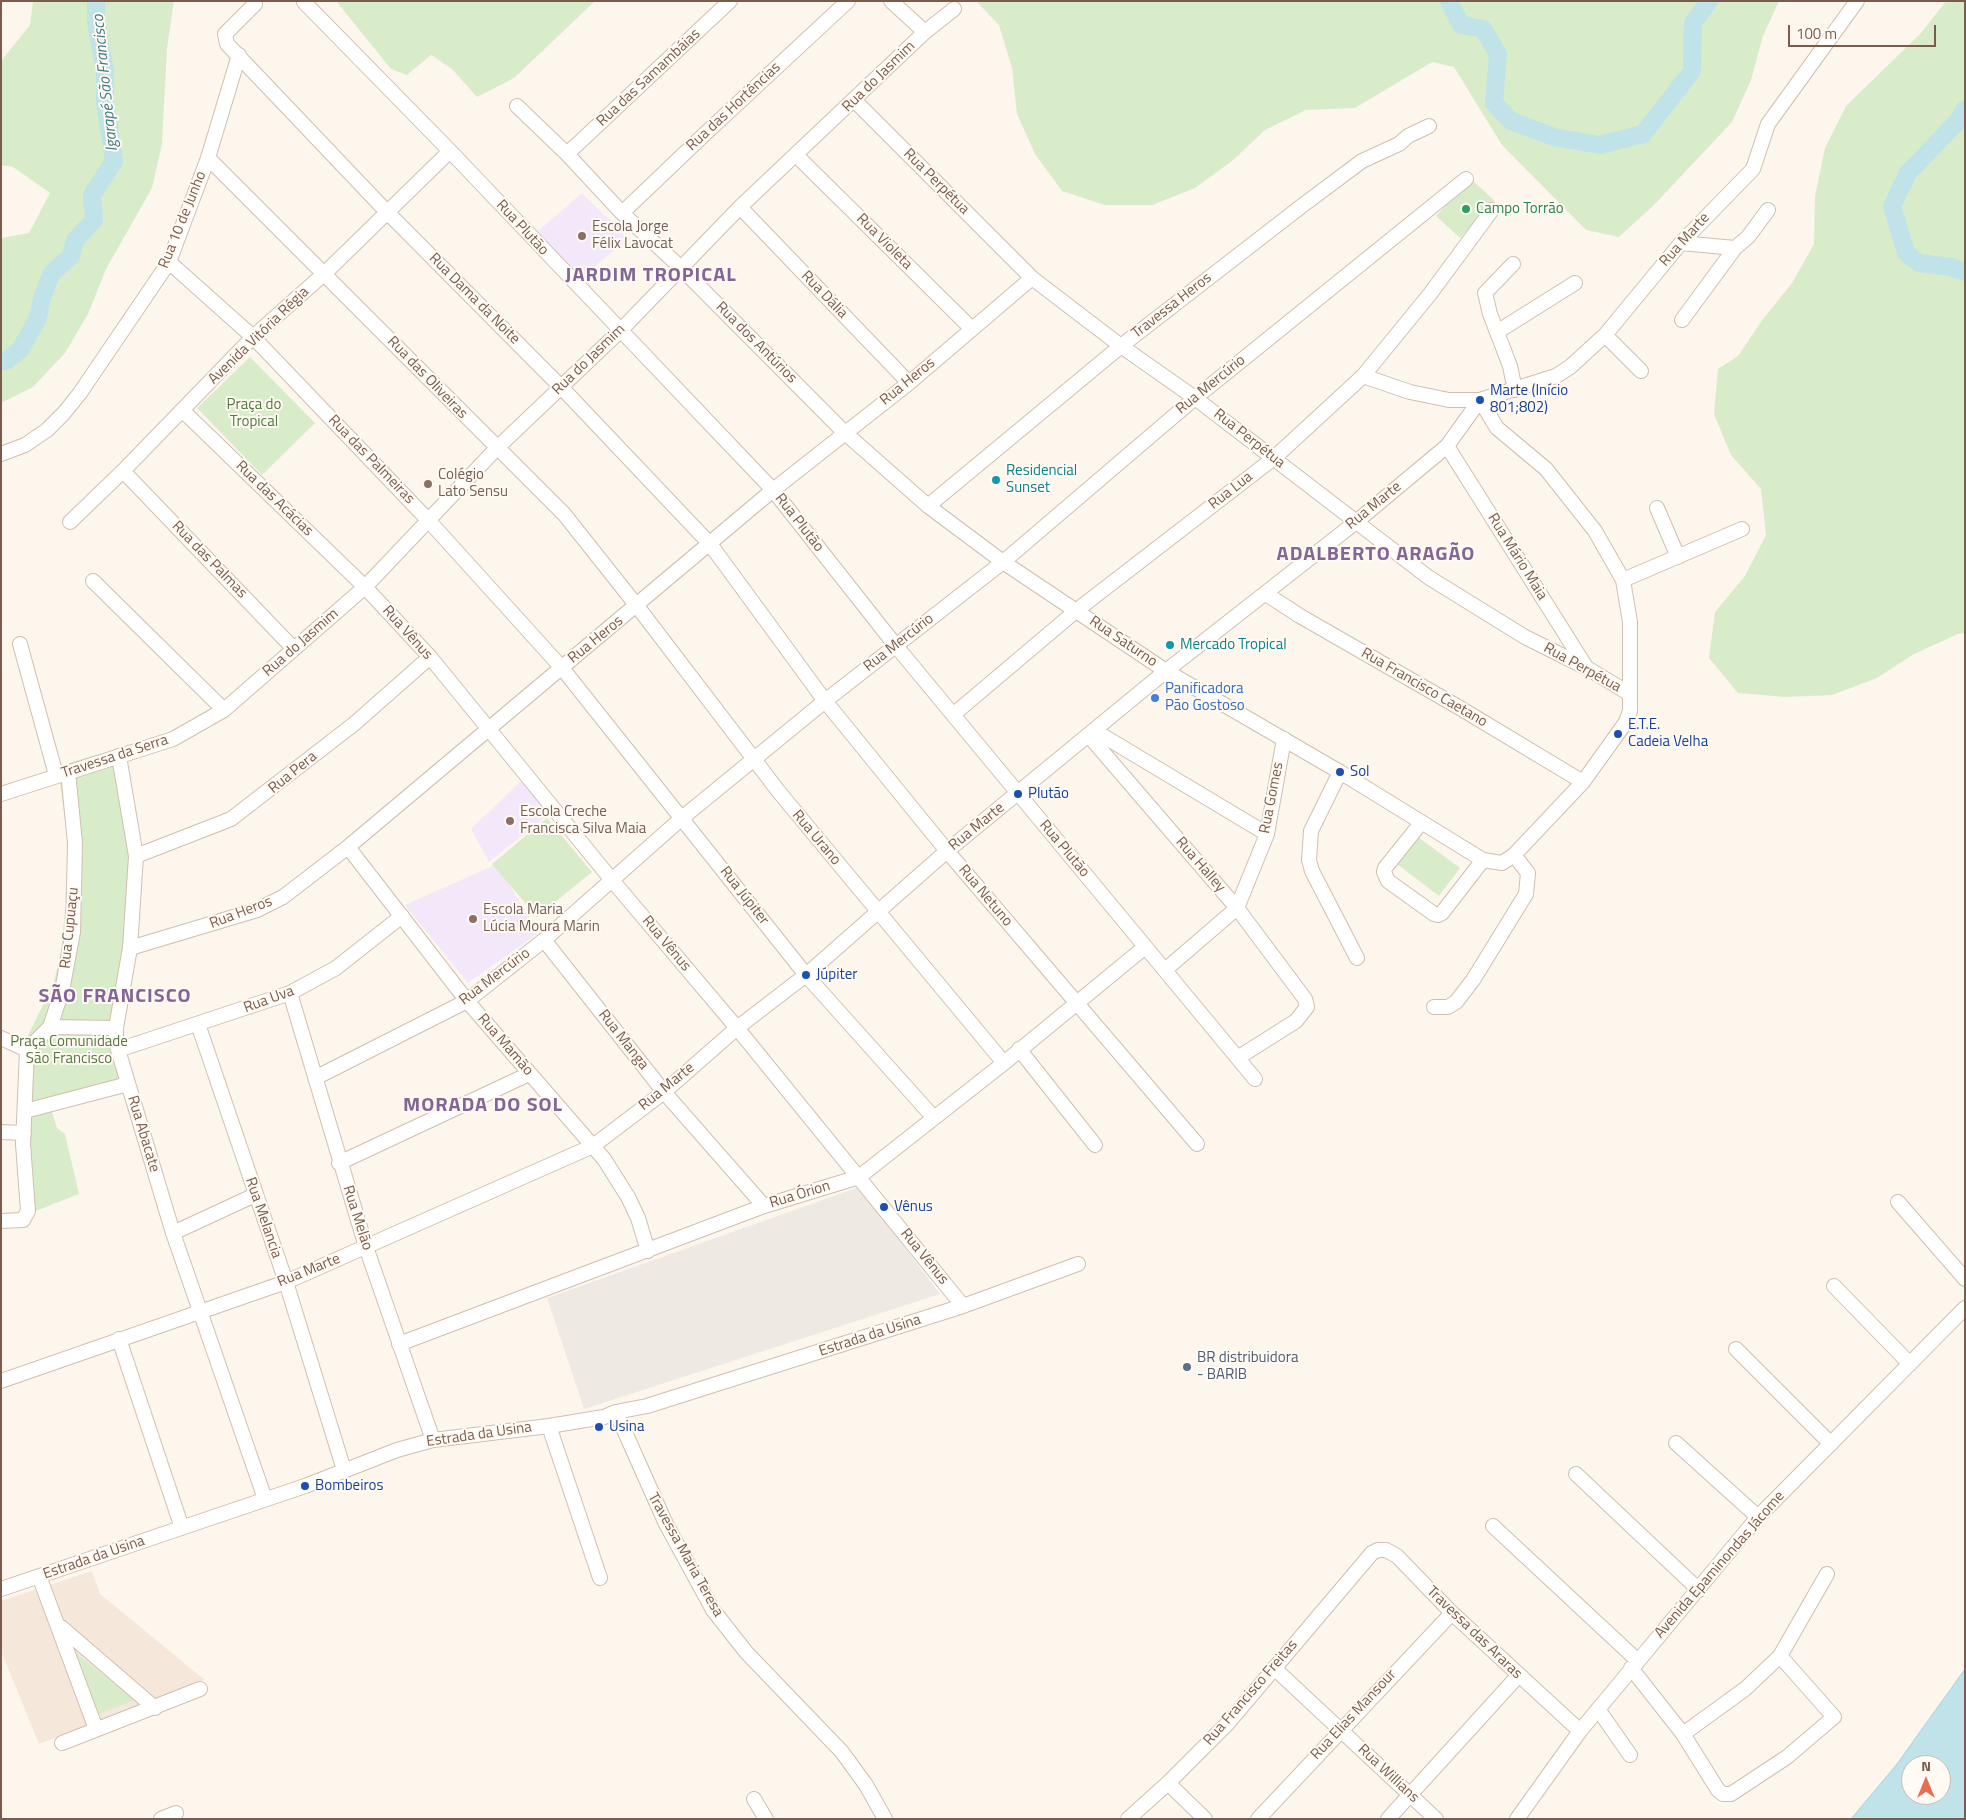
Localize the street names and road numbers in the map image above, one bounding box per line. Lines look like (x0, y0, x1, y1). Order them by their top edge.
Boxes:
street label: Rua das Samambáias (593, 25, 705, 131)
street label: Rua do Jasmim (839, 38, 919, 116)
street label: Rua das Hortências (683, 59, 785, 155)
street label: Rua Perpétua (899, 145, 973, 219)
street label: Rua 10 de Junho (155, 169, 211, 271)
street label: Rua Plutão (492, 197, 552, 259)
street label: Rua Marte (1656, 209, 1714, 271)
street label: Rua Violeta (852, 210, 916, 274)
street label: Rua Dama da Noite (425, 250, 523, 348)
street label: Rua Dália (797, 267, 851, 323)
street label: Travessa Heros (1129, 269, 1215, 343)
street label: Avenida Vitória Régia (205, 283, 313, 389)
street label: Rua dos Antúrios (712, 299, 800, 387)
street label: Rua do Jasmim (549, 321, 629, 399)
street label: Rua das Oliveiras (383, 333, 471, 423)
street label: Rua Mercúrio (1173, 352, 1249, 418)
street label: Rua Heros (877, 354, 939, 410)
street label: Rua Perpétua (1210, 406, 1288, 472)
street label: Rua das Palmeiras (324, 412, 418, 508)
street label: Rua das Acácias (231, 457, 317, 541)
street label: Rua Lua (1206, 468, 1256, 514)
street label: Rua Marte (1343, 478, 1405, 534)
street label: Rua Plutão (771, 490, 827, 556)
street label: Rua Mário Maia (1483, 510, 1551, 604)
street label: Rua das Palmas (168, 518, 250, 602)
street label: Rua Vênus (378, 602, 436, 664)
street label: Rua do Jasmim (260, 605, 342, 681)
street label: Rua Mercúrio (860, 610, 938, 676)
street label: Rua Heros (565, 612, 627, 668)
street label: Rua Saturno (1086, 613, 1160, 671)
street label: Rua Perpétua (1540, 639, 1624, 697)
street label: Rua Francisco Caetano (1358, 645, 1490, 731)
street label: Travessa da Serra (59, 731, 171, 783)
street label: Rua Pera (265, 748, 321, 798)
street label: Rua Gomes (1256, 761, 1288, 835)
street label: Rua Marte (946, 799, 1008, 855)
street label: Rua Urano (788, 807, 844, 869)
street label: Rua Plutão (1035, 817, 1093, 881)
street label: Rua Halley (1171, 834, 1229, 896)
street label: Rua Netuno (954, 862, 1016, 930)
street label: Rua Júpiter (716, 863, 772, 929)
street label: Rua Cupuaçu (57, 886, 83, 970)
street label: Rua Heros (207, 893, 275, 933)
street label: Rua Vênus (638, 913, 694, 975)
street label: Rua Mercúrio (456, 945, 534, 1009)
street label: Rua Uva (241, 983, 297, 1017)
street label: Rua Manga (594, 1006, 652, 1074)
street label: Rua Mamão (473, 1010, 537, 1080)
street label: Rua Marte (636, 1059, 698, 1115)
street label: Rua Abacate (123, 1093, 163, 1175)
street label: Rua Melancia (241, 1175, 285, 1261)
street label: Rua Órion (768, 1177, 832, 1213)
street label: Rua Melão (338, 1183, 376, 1253)
street label: Rua Vênus (896, 1225, 952, 1289)
street label: Rua Marte (275, 1250, 343, 1292)
street label: Estrada da Usina (817, 1311, 923, 1361)
street label: Estrada da Usina (425, 1419, 533, 1451)
street label: Avenida Epaminondas Jácome (1651, 1488, 1789, 1642)
street label: Travessa Maria Teresa (643, 1490, 727, 1620)
street label: Estrada da Usina (41, 1532, 147, 1584)
street label: Travessa das Araras (1423, 1583, 1525, 1683)
street label: Rua Francisco Freitas (1200, 1637, 1302, 1749)
street label: Rua Elias Mansour (1308, 1666, 1400, 1764)
street label: Rua Willians (1354, 1741, 1422, 1807)

